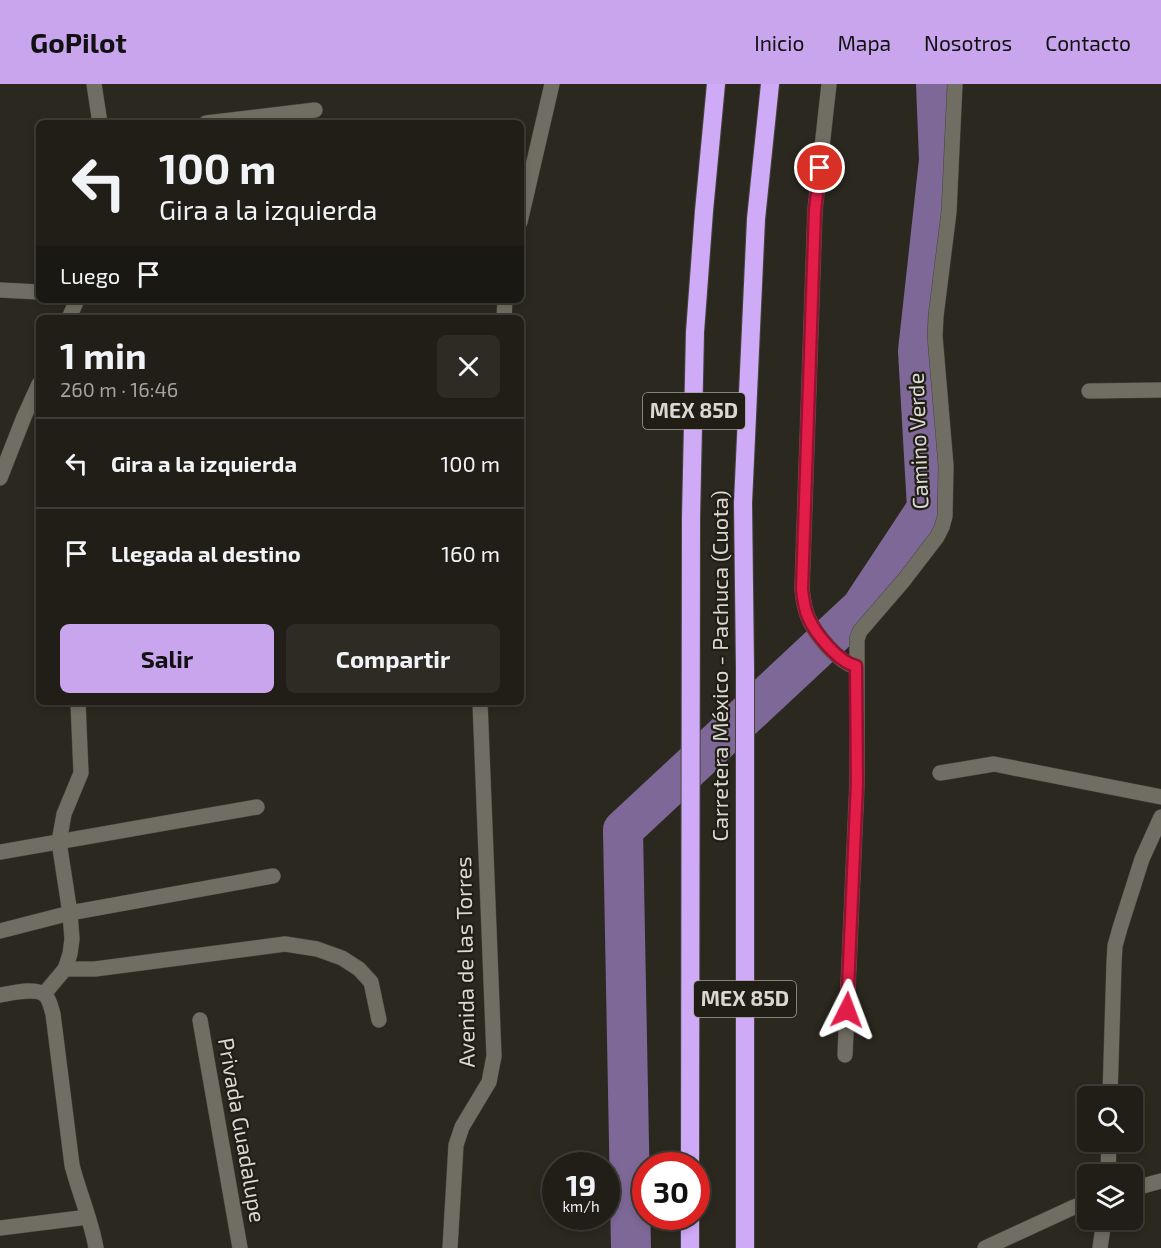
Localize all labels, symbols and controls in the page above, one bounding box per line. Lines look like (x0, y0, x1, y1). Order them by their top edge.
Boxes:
text: GoPilot (30, 25, 127, 59)
text: Inicio (754, 30, 804, 55)
text: Mapa (837, 30, 891, 55)
text: Nosotros (924, 30, 1012, 55)
text: Contacto (1045, 30, 1131, 55)
text: 100 m (159, 142, 276, 192)
pin (794, 142, 845, 193)
icon: left (60, 144, 138, 222)
icon: arrive (803, 151, 836, 184)
text: Gira a la izquierda (159, 193, 377, 225)
icon: arrive (132, 258, 165, 291)
text: Luego (60, 262, 120, 288)
text: 1 min (60, 333, 147, 376)
button: close (437, 335, 500, 398)
street label: Camino Verde (902, 372, 932, 510)
text: 260 m · 16:46 (60, 377, 178, 401)
road number: MEX 85D (643, 393, 745, 429)
icon: left (60, 447, 93, 480)
text: Gira a la izquierda (111, 450, 297, 476)
text: 100 m (441, 450, 500, 476)
street label: Carretera México - Pachuca (Cuota) (706, 490, 732, 842)
icon: arrive (60, 537, 93, 570)
text: Llegada al destino (111, 540, 301, 566)
text: 160 m (441, 540, 500, 566)
button: Salir (60, 624, 274, 693)
button: Compartir (286, 624, 500, 693)
street label: Avenida de las Torres (449, 856, 479, 1068)
position arrow (815, 978, 879, 1042)
road number: MEX 85D (694, 981, 796, 1017)
street label: Privada Guadalupe (214, 1035, 272, 1224)
map controls (1077, 1086, 1143, 1230)
button: search (1077, 1086, 1143, 1152)
speed limit sign: 30 (632, 1152, 710, 1230)
button: layers (1077, 1164, 1143, 1230)
text: 19 (566, 1166, 596, 1202)
text: km/h (562, 1197, 600, 1215)

